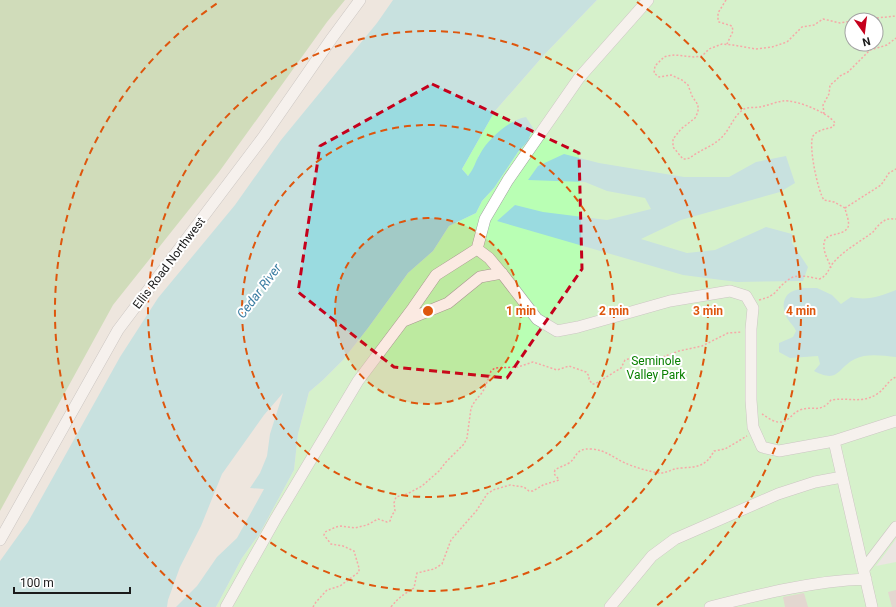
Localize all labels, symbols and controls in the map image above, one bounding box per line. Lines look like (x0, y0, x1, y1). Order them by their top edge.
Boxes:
north arrow (844, 12, 884, 52)
text: N (861, 34, 872, 49)
street label: Ellis Road Northwest (130, 214, 208, 312)
water label: Cedar River (234, 260, 285, 321)
centre of rings (421, 304, 435, 318)
text: 1 min (506, 304, 536, 318)
text: 2 min (599, 304, 629, 318)
text: 3 min (693, 304, 723, 318)
text: 4 min (786, 304, 816, 318)
park label: Seminole Valley Park (627, 354, 686, 382)
scale bar (14, 569, 130, 595)
text: 100 m (20, 576, 54, 590)

